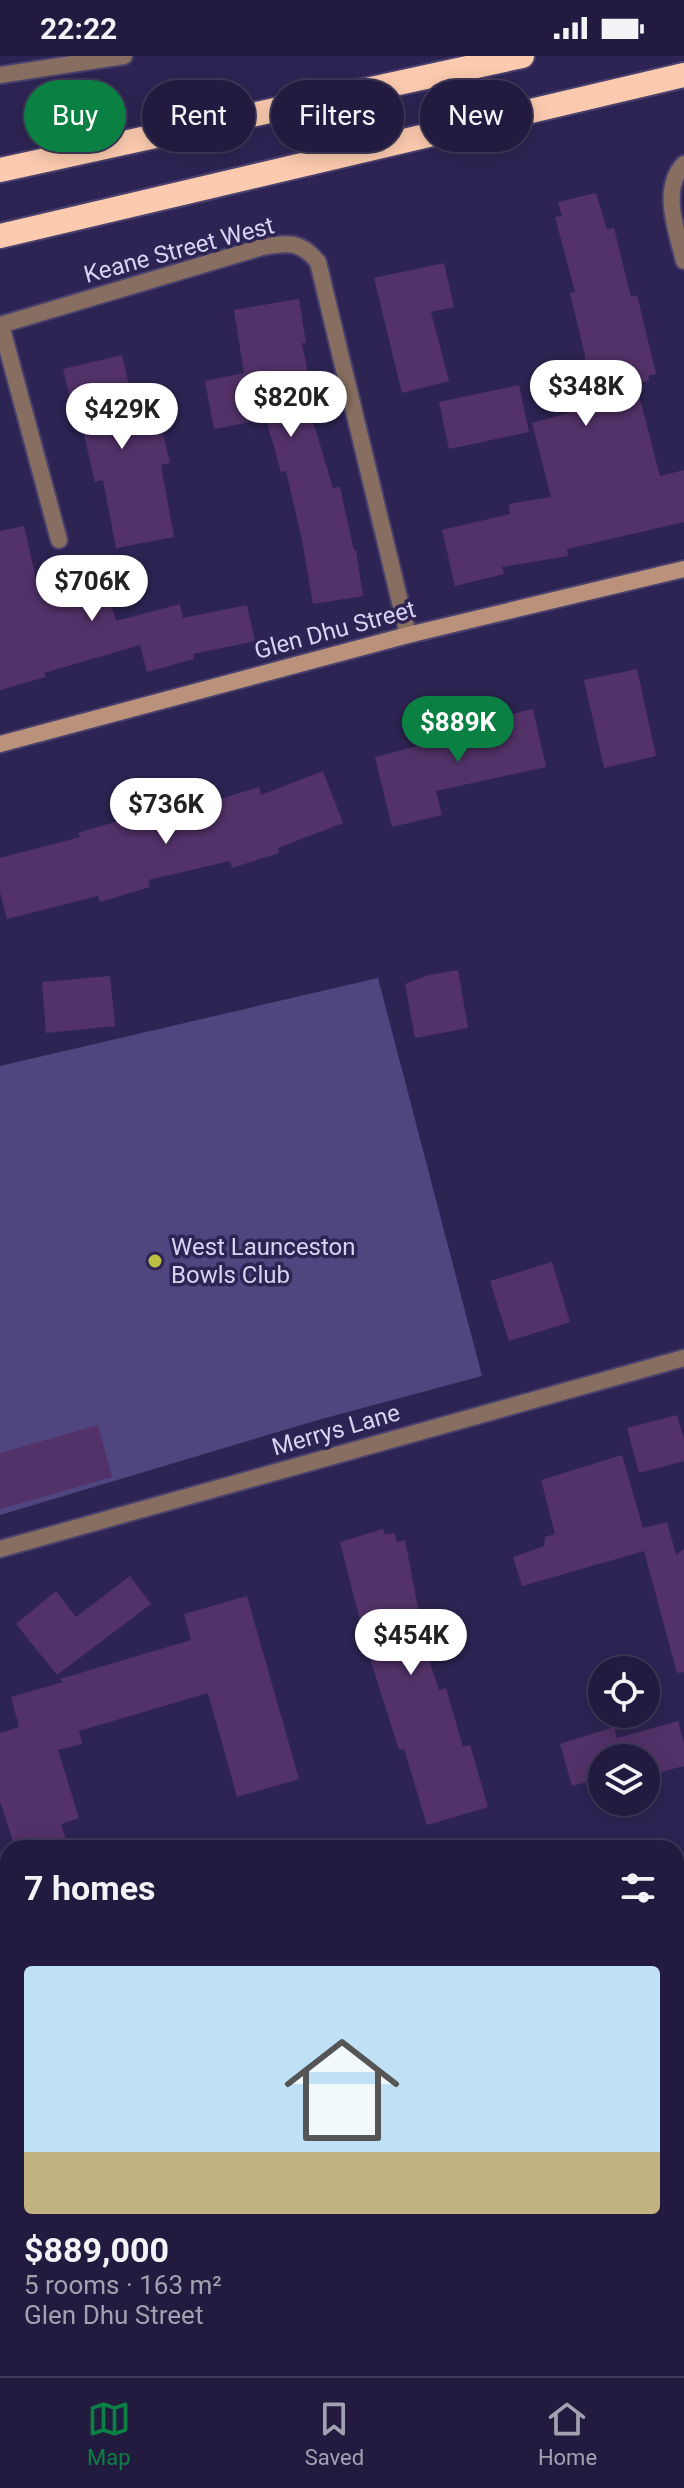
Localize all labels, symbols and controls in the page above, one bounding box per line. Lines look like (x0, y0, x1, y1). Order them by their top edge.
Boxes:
text: 22:22 (40, 11, 117, 46)
chip: Buy (24, 80, 126, 152)
chip: Rent (142, 80, 255, 152)
chip: Filters (271, 80, 404, 152)
chip: New (420, 80, 532, 152)
street label: Keane Street West (81, 211, 277, 289)
pin: $348K (530, 360, 642, 428)
pin: $820K (235, 371, 347, 439)
text: $348K (548, 371, 624, 401)
text: $820K (253, 382, 329, 412)
pin: $429K (66, 383, 178, 451)
text: $429K (84, 394, 160, 424)
pin: $706K (36, 555, 148, 623)
text: $706K (54, 566, 130, 596)
street label: Glen Dhu Street (251, 595, 419, 665)
pin: $889K (402, 696, 514, 764)
text: $889K (420, 707, 496, 737)
pin: $736K (110, 778, 222, 846)
text: $736K (128, 789, 204, 819)
place label: West Launceston Bowls Club (171, 1233, 356, 1289)
marker: West Launceston Bowls Club (146, 1252, 164, 1270)
street label: Merrys Lane (269, 1398, 403, 1462)
pin: $454K (355, 1609, 467, 1677)
text: $454K (373, 1620, 449, 1650)
map controls (588, 1656, 660, 1816)
button: locate (588, 1656, 660, 1728)
button: layers (588, 1744, 660, 1816)
icon: filters (616, 1866, 660, 1910)
text: 7 homes (24, 1868, 155, 1908)
icon: home (270, 2018, 414, 2162)
text: $889,000 (24, 2230, 169, 2270)
text: 5 rooms · 163 m² (24, 2270, 222, 2300)
text: Glen Dhu Street (24, 2300, 203, 2330)
tab: Map (87, 2397, 131, 2470)
tab: Saved (305, 2397, 364, 2470)
tab: Home (538, 2397, 597, 2470)

